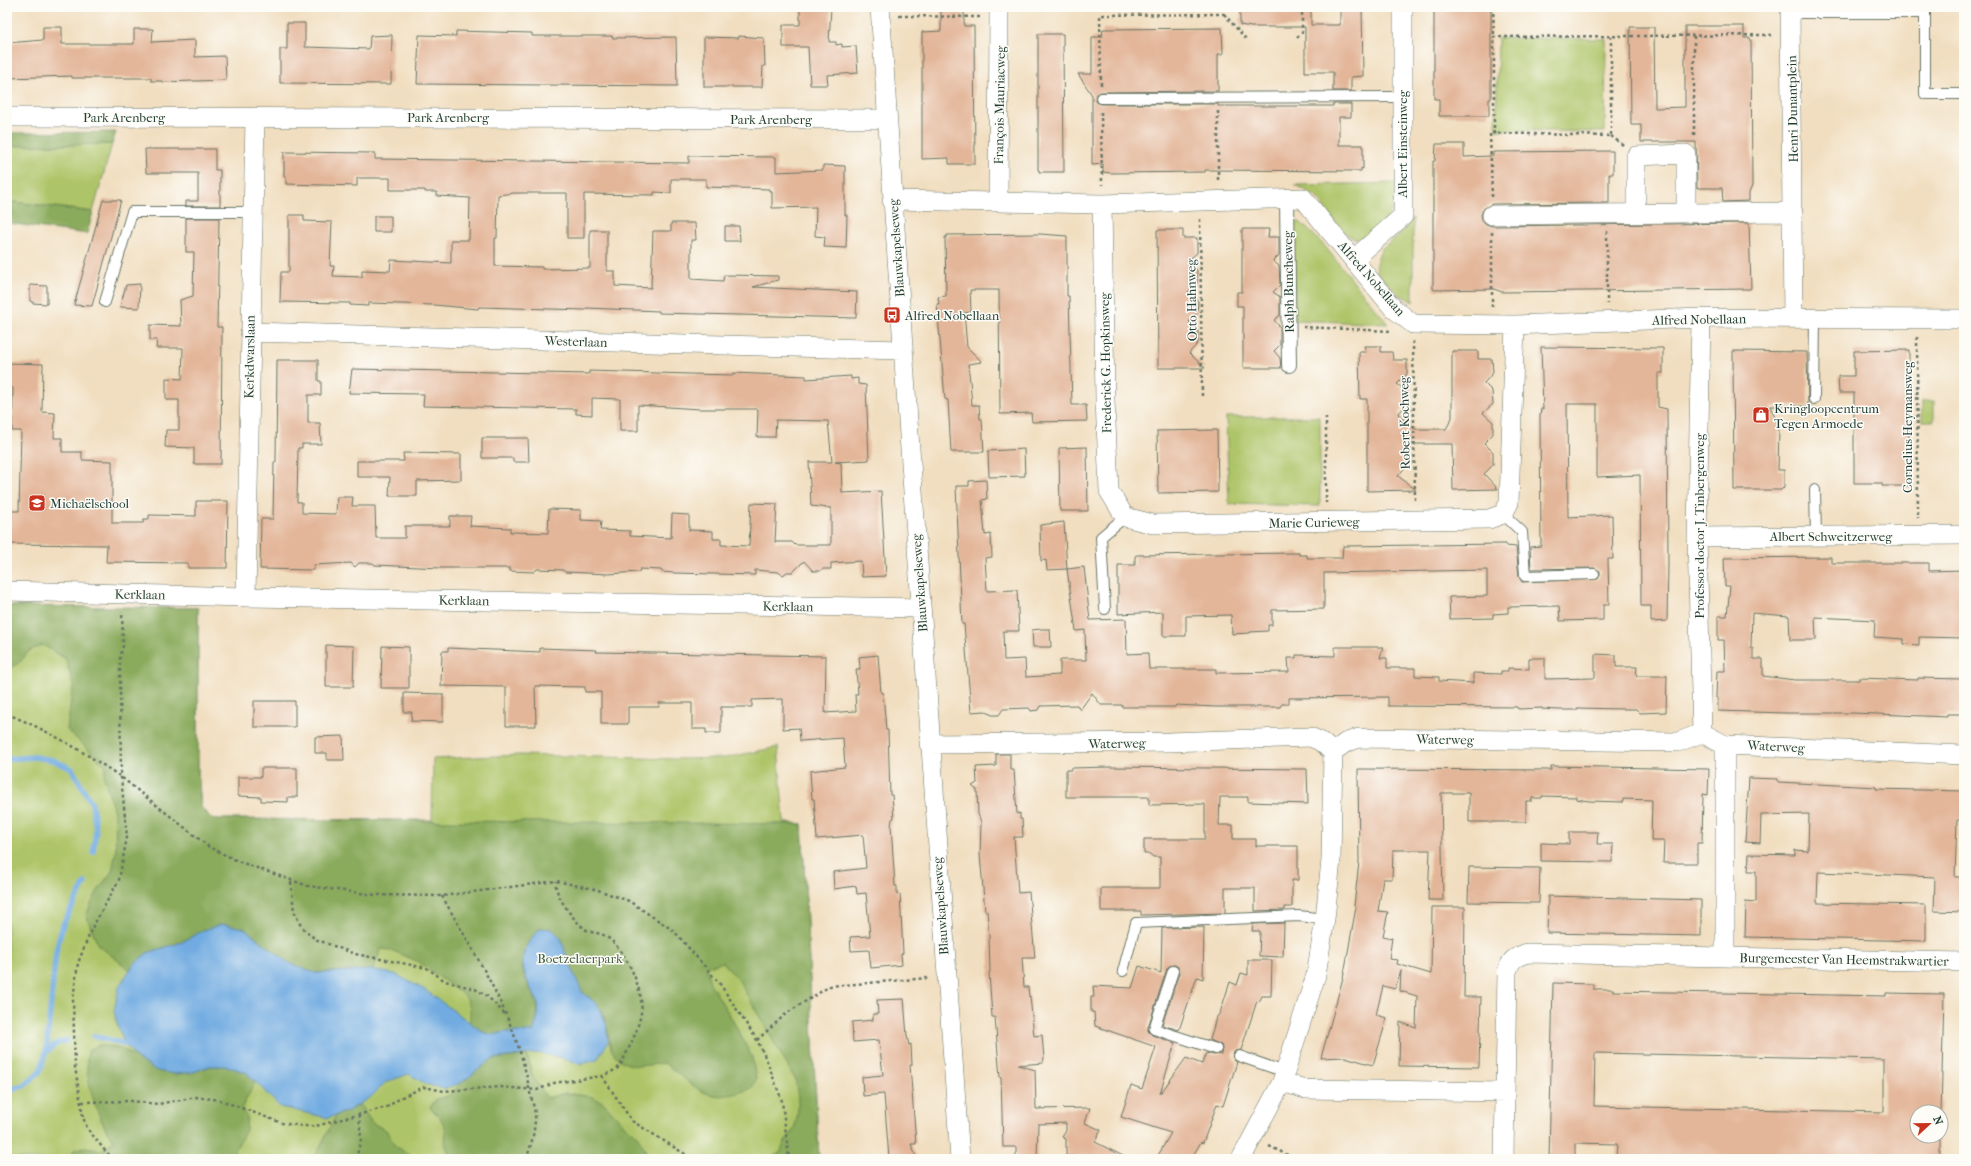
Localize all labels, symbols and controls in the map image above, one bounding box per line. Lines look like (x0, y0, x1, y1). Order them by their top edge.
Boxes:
street label: François Mauriacweg (991, 44, 1009, 165)
street label: Henri Dunantplein (1784, 55, 1801, 163)
street label: Albert Einsteinweg (1395, 89, 1410, 199)
street label: Park Arenberg (83, 110, 166, 125)
street label: Park Arenberg (407, 110, 490, 125)
street label: Park Arenberg (730, 112, 813, 127)
street label: Blauwkapelseweg (886, 197, 907, 298)
street label: Ralph Buncheweg (1280, 230, 1297, 333)
street label: Alfred Nobellaan (1334, 237, 1408, 319)
street label: Otto Hahnweg (1183, 257, 1200, 341)
street label: Frederick G. Hopkinsweg (1097, 292, 1114, 433)
bus stop icon: Alfred Nobellaan (882, 305, 902, 325)
place label: Alfred Nobellaan (904, 308, 1000, 323)
street label: Alfred Nobellaan (1651, 311, 1747, 328)
street label: Kerkdwarslaan (241, 315, 258, 399)
street label: Westerlaan (543, 333, 608, 350)
street label: Cornelius Heymansweg (1900, 360, 1915, 493)
street label: Robert Kochweg (1396, 375, 1413, 470)
place label: Kringloopcentrum Tegen Armoede (1774, 401, 1879, 431)
shop icon: Kringloopcentrum Tegen Armoede (1751, 405, 1771, 425)
street label: Professor doctor J. Tinbergenweg (1692, 432, 1707, 619)
school or university icon: Michaëlschool (27, 493, 47, 513)
place label: Michaëlschool (50, 496, 129, 511)
street label: Marie Curieweg (1268, 514, 1361, 531)
street label: Albert Schweitzerweg (1769, 529, 1893, 544)
street label: Blauwkapelseweg (909, 532, 930, 633)
street label: Kerklaan (114, 587, 166, 602)
street label: Kerklaan (438, 593, 490, 608)
street label: Kerklaan (762, 599, 814, 614)
street label: Waterweg (1415, 731, 1475, 748)
street label: Waterweg (1087, 735, 1147, 752)
street label: Waterweg (1746, 737, 1806, 756)
street label: Blauwkapelseweg (930, 855, 951, 956)
street label: Burgemeester Van Heemstrakwartier (1739, 950, 1949, 969)
park label: Boetzelaerpark (537, 951, 623, 966)
north arrow (1909, 1104, 1949, 1144)
text: N (1930, 1114, 1946, 1127)

